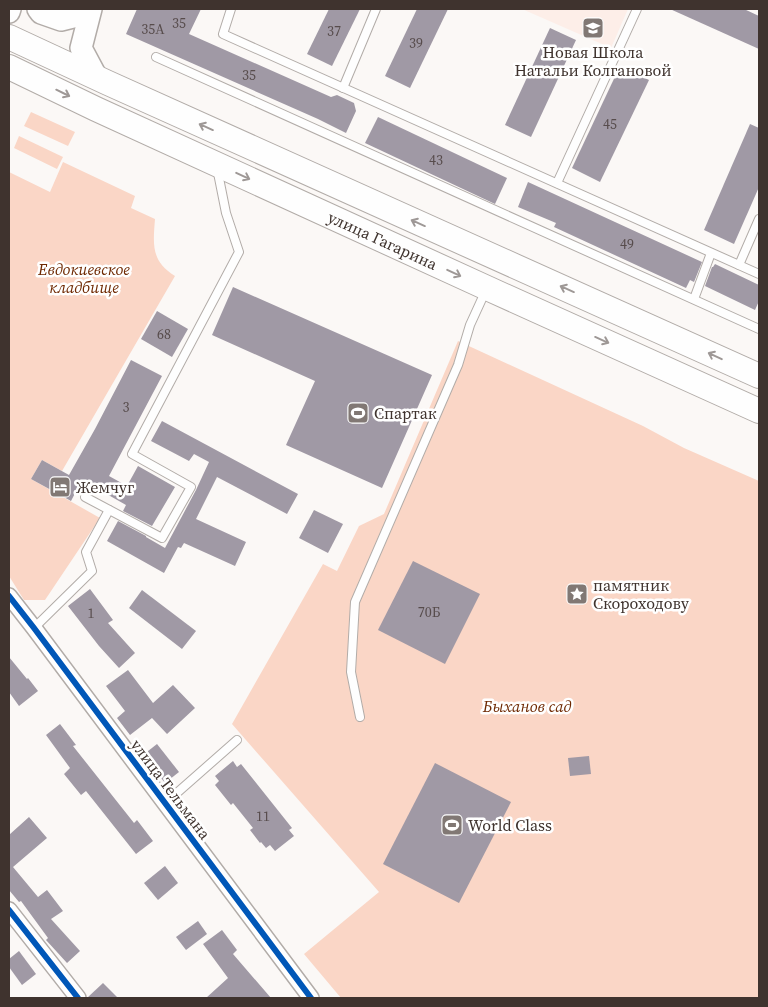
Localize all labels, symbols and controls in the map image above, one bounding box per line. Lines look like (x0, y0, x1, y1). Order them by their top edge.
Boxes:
house number: 35 (172, 13, 186, 33)
school or university icon: Новая Школа Натальи Колгановой (581, 16, 605, 40)
house number: 35А (141, 19, 165, 39)
house number: 37 (327, 21, 341, 41)
house number: 39 (409, 33, 423, 53)
place label: Новая Школа Натальи Колгановой (514, 41, 672, 81)
house number: 35 (242, 65, 256, 85)
one-way arrow (56, 89, 71, 99)
house number: 45 (603, 114, 617, 134)
one-way arrow (199, 122, 214, 132)
house number: 43 (429, 150, 443, 170)
one-way arrow (235, 172, 250, 181)
street label: улица Гагарина (324, 206, 442, 275)
one-way arrow (411, 217, 426, 227)
house number: 49 (620, 234, 634, 254)
park label: Евдокиевское кладбище (37, 258, 130, 298)
one-way arrow (446, 269, 461, 279)
one-way arrow (560, 284, 575, 294)
house number: 68 (157, 324, 171, 344)
one-way arrow (594, 336, 609, 346)
one-way arrow (708, 351, 723, 360)
house number: 3 (123, 397, 130, 417)
sports icon: Спартак (346, 401, 370, 425)
place label: Спартак (374, 402, 437, 424)
hotel icon: Жемчуг (48, 475, 72, 499)
place label: Жемчуг (76, 476, 134, 498)
place label: памятник Скороходову (593, 574, 690, 614)
place icon: памятник Скороходову (565, 582, 589, 606)
house number: 70Б (418, 602, 441, 622)
house number: 1 (88, 603, 95, 623)
park label: Быханов сад (482, 695, 572, 717)
street label: улица Тельмана (126, 734, 217, 844)
house number: 11 (256, 806, 270, 826)
sports icon: World Class (440, 813, 464, 837)
place label: World Class (468, 814, 552, 836)

